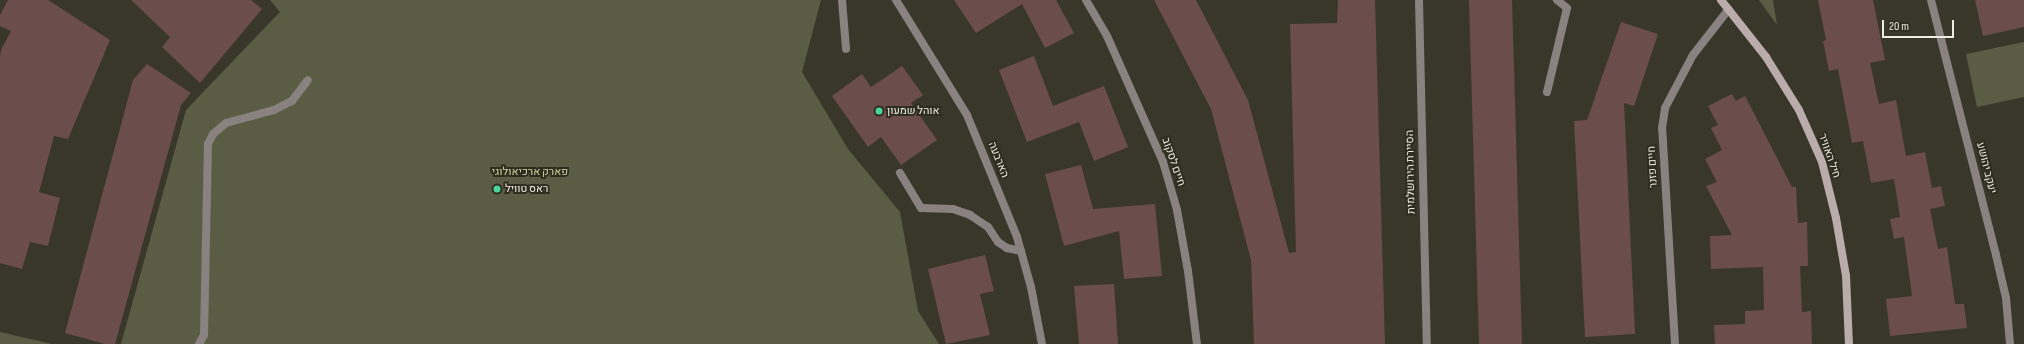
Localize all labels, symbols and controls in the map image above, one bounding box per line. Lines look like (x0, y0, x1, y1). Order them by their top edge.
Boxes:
scale bar (1884, 12, 1956, 38)
text: 20 m (1889, 19, 1909, 34)
place label: אוהל שמעון (887, 104, 940, 118)
marker: אוהל שמעון (874, 106, 884, 116)
street label: הסיירת הירושלמית (1404, 130, 1418, 214)
street label: חיל האוויר (1815, 132, 1843, 180)
street label: חיים לסקוב (1159, 136, 1187, 188)
street label: הארבעה (985, 140, 1011, 180)
street label: יעקב יהושע (1973, 141, 1999, 195)
street label: חיים פזנר (1645, 146, 1661, 188)
park label: פארק ארכיאולוגי (492, 165, 568, 179)
place label: ראס טוויל (505, 182, 548, 196)
marker: ראס טוויל (492, 184, 502, 194)

